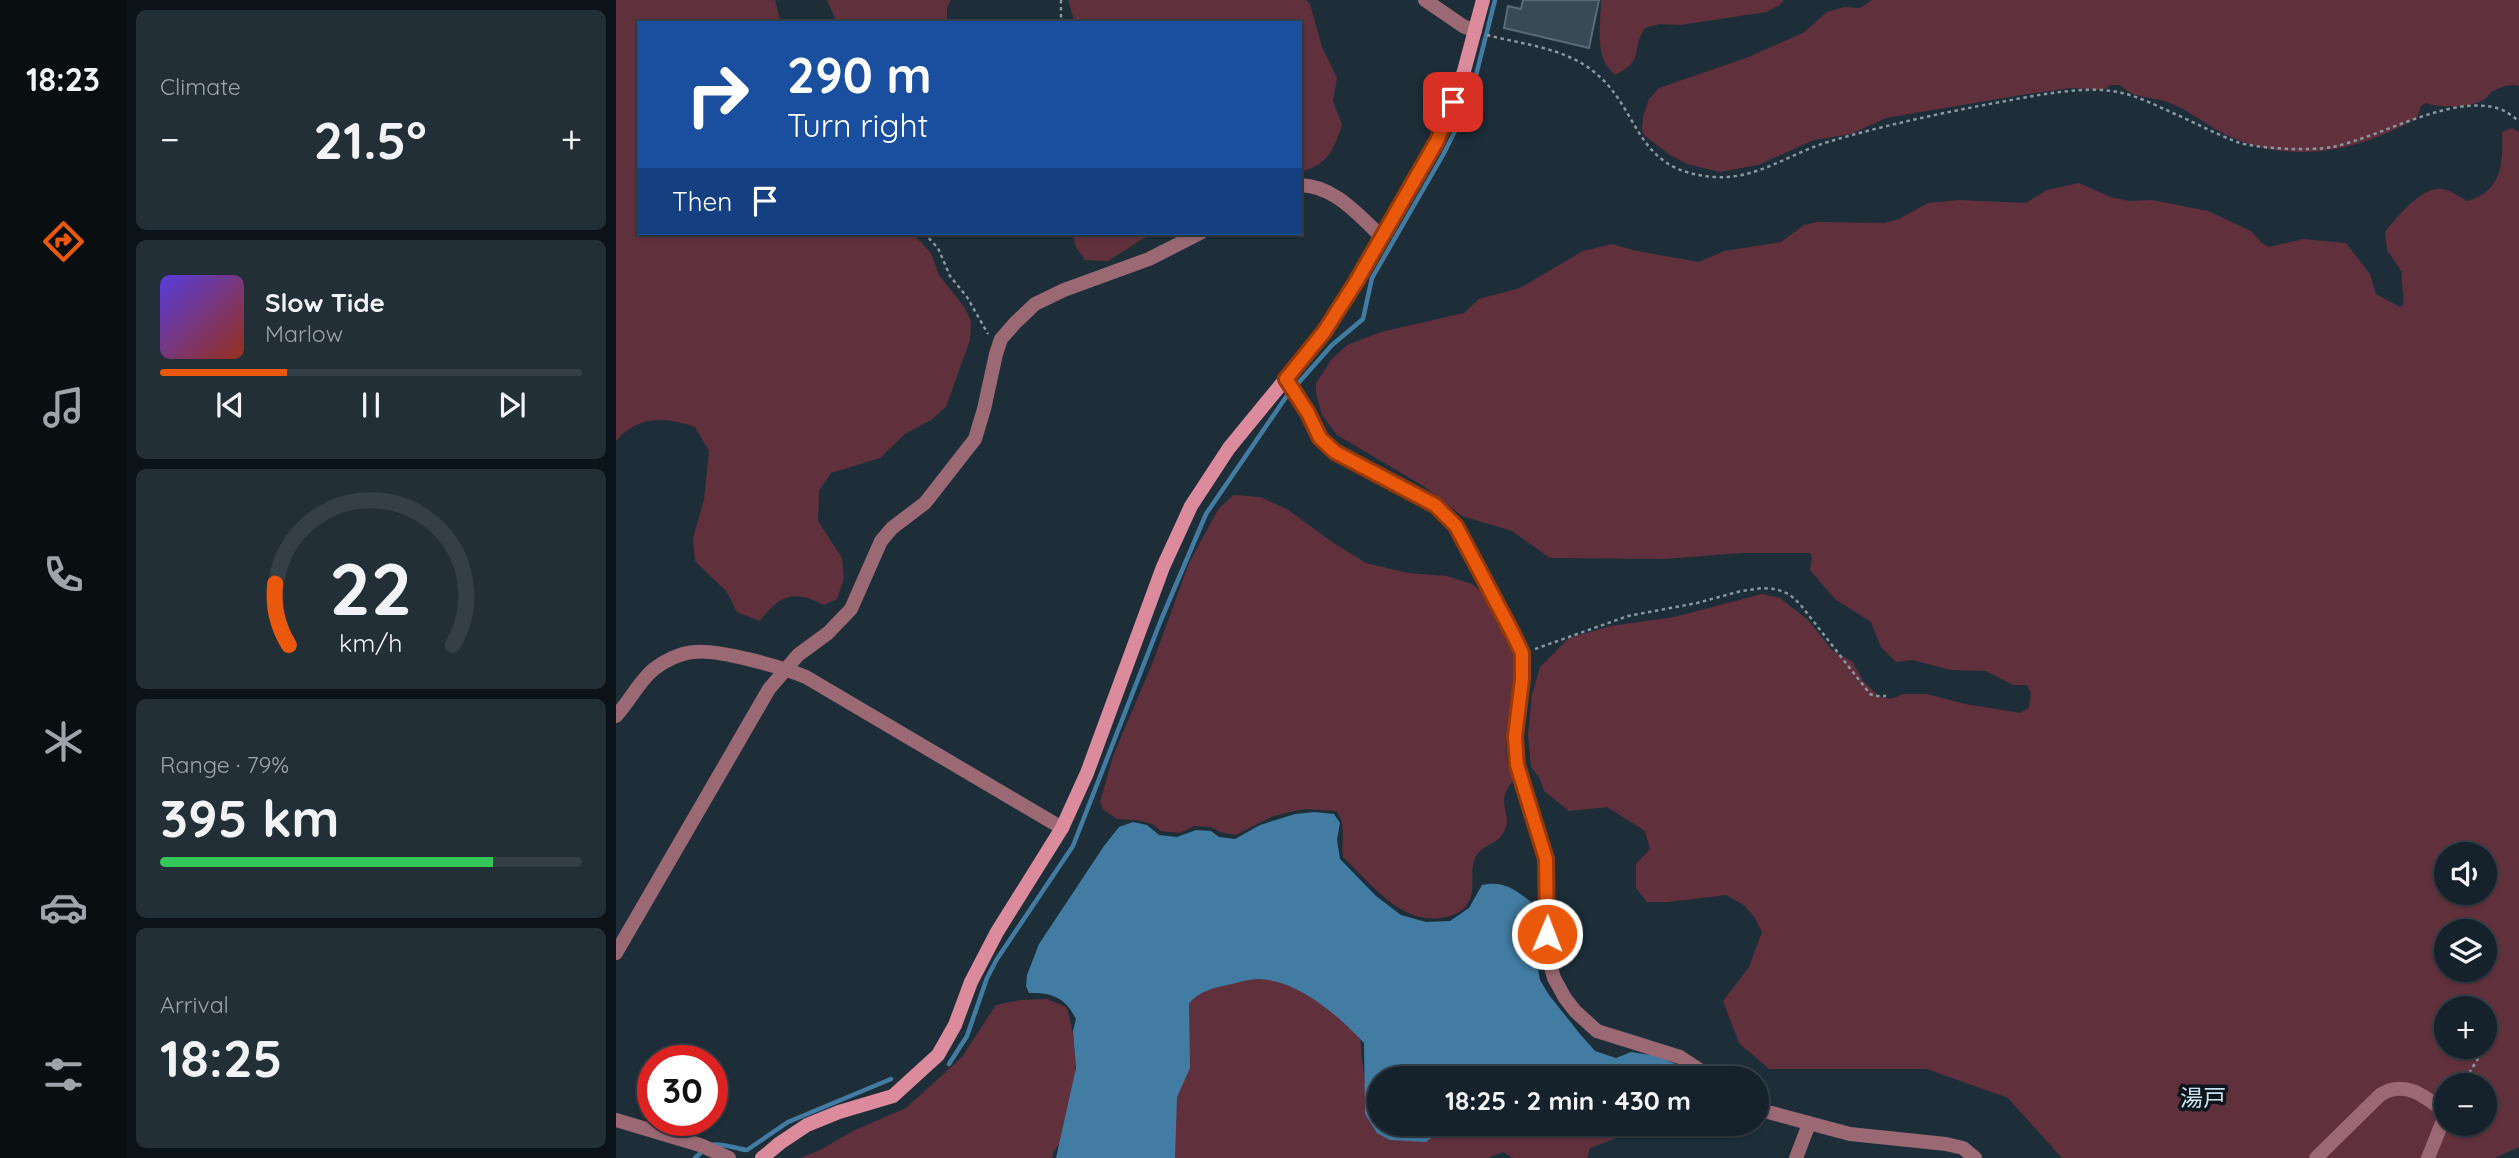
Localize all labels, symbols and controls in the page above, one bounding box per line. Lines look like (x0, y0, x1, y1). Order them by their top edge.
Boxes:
text: 290 m (787, 44, 932, 105)
icon: right (672, 49, 763, 140)
text: 18:23 (26, 59, 100, 99)
text: Climate (160, 72, 241, 101)
pin (1423, 72, 1483, 132)
icon: arrive (1434, 83, 1472, 121)
text: Turn right (787, 105, 928, 145)
text: 21.5° (314, 107, 427, 172)
text: − (160, 115, 180, 163)
text: + (561, 115, 582, 163)
icon: arrive (746, 182, 784, 220)
text: Then (672, 185, 732, 218)
icon: directions (39, 217, 88, 266)
text: Slow Tide (265, 286, 385, 319)
text: Marlow (265, 319, 343, 348)
icon: music (39, 383, 88, 432)
icon: previous (211, 386, 249, 424)
icon: pause (352, 386, 390, 424)
icon: next (493, 386, 531, 424)
text: 22 (330, 542, 412, 633)
icon: phone (39, 550, 88, 599)
text: km/h (339, 627, 403, 658)
icon: climate (39, 717, 88, 766)
text: Range · 79% (160, 750, 289, 779)
text: 395 km (160, 785, 340, 850)
map controls (2434, 842, 2497, 1136)
button: sound (2434, 842, 2497, 905)
icon: car (39, 883, 88, 932)
position arrow (1510, 897, 1584, 971)
button: layers (2434, 919, 2497, 982)
text: Arrival (160, 990, 229, 1019)
button: + (2434, 996, 2497, 1059)
text: 18:25 (160, 1025, 282, 1090)
speed limit sign: 30 (637, 1045, 728, 1136)
icon: filters (39, 1050, 88, 1099)
button: − (2434, 1073, 2497, 1136)
district label: 湯戸 (2180, 1083, 2226, 1112)
text: 18:25 · 2 min · 430 m (1445, 1084, 1691, 1117)

